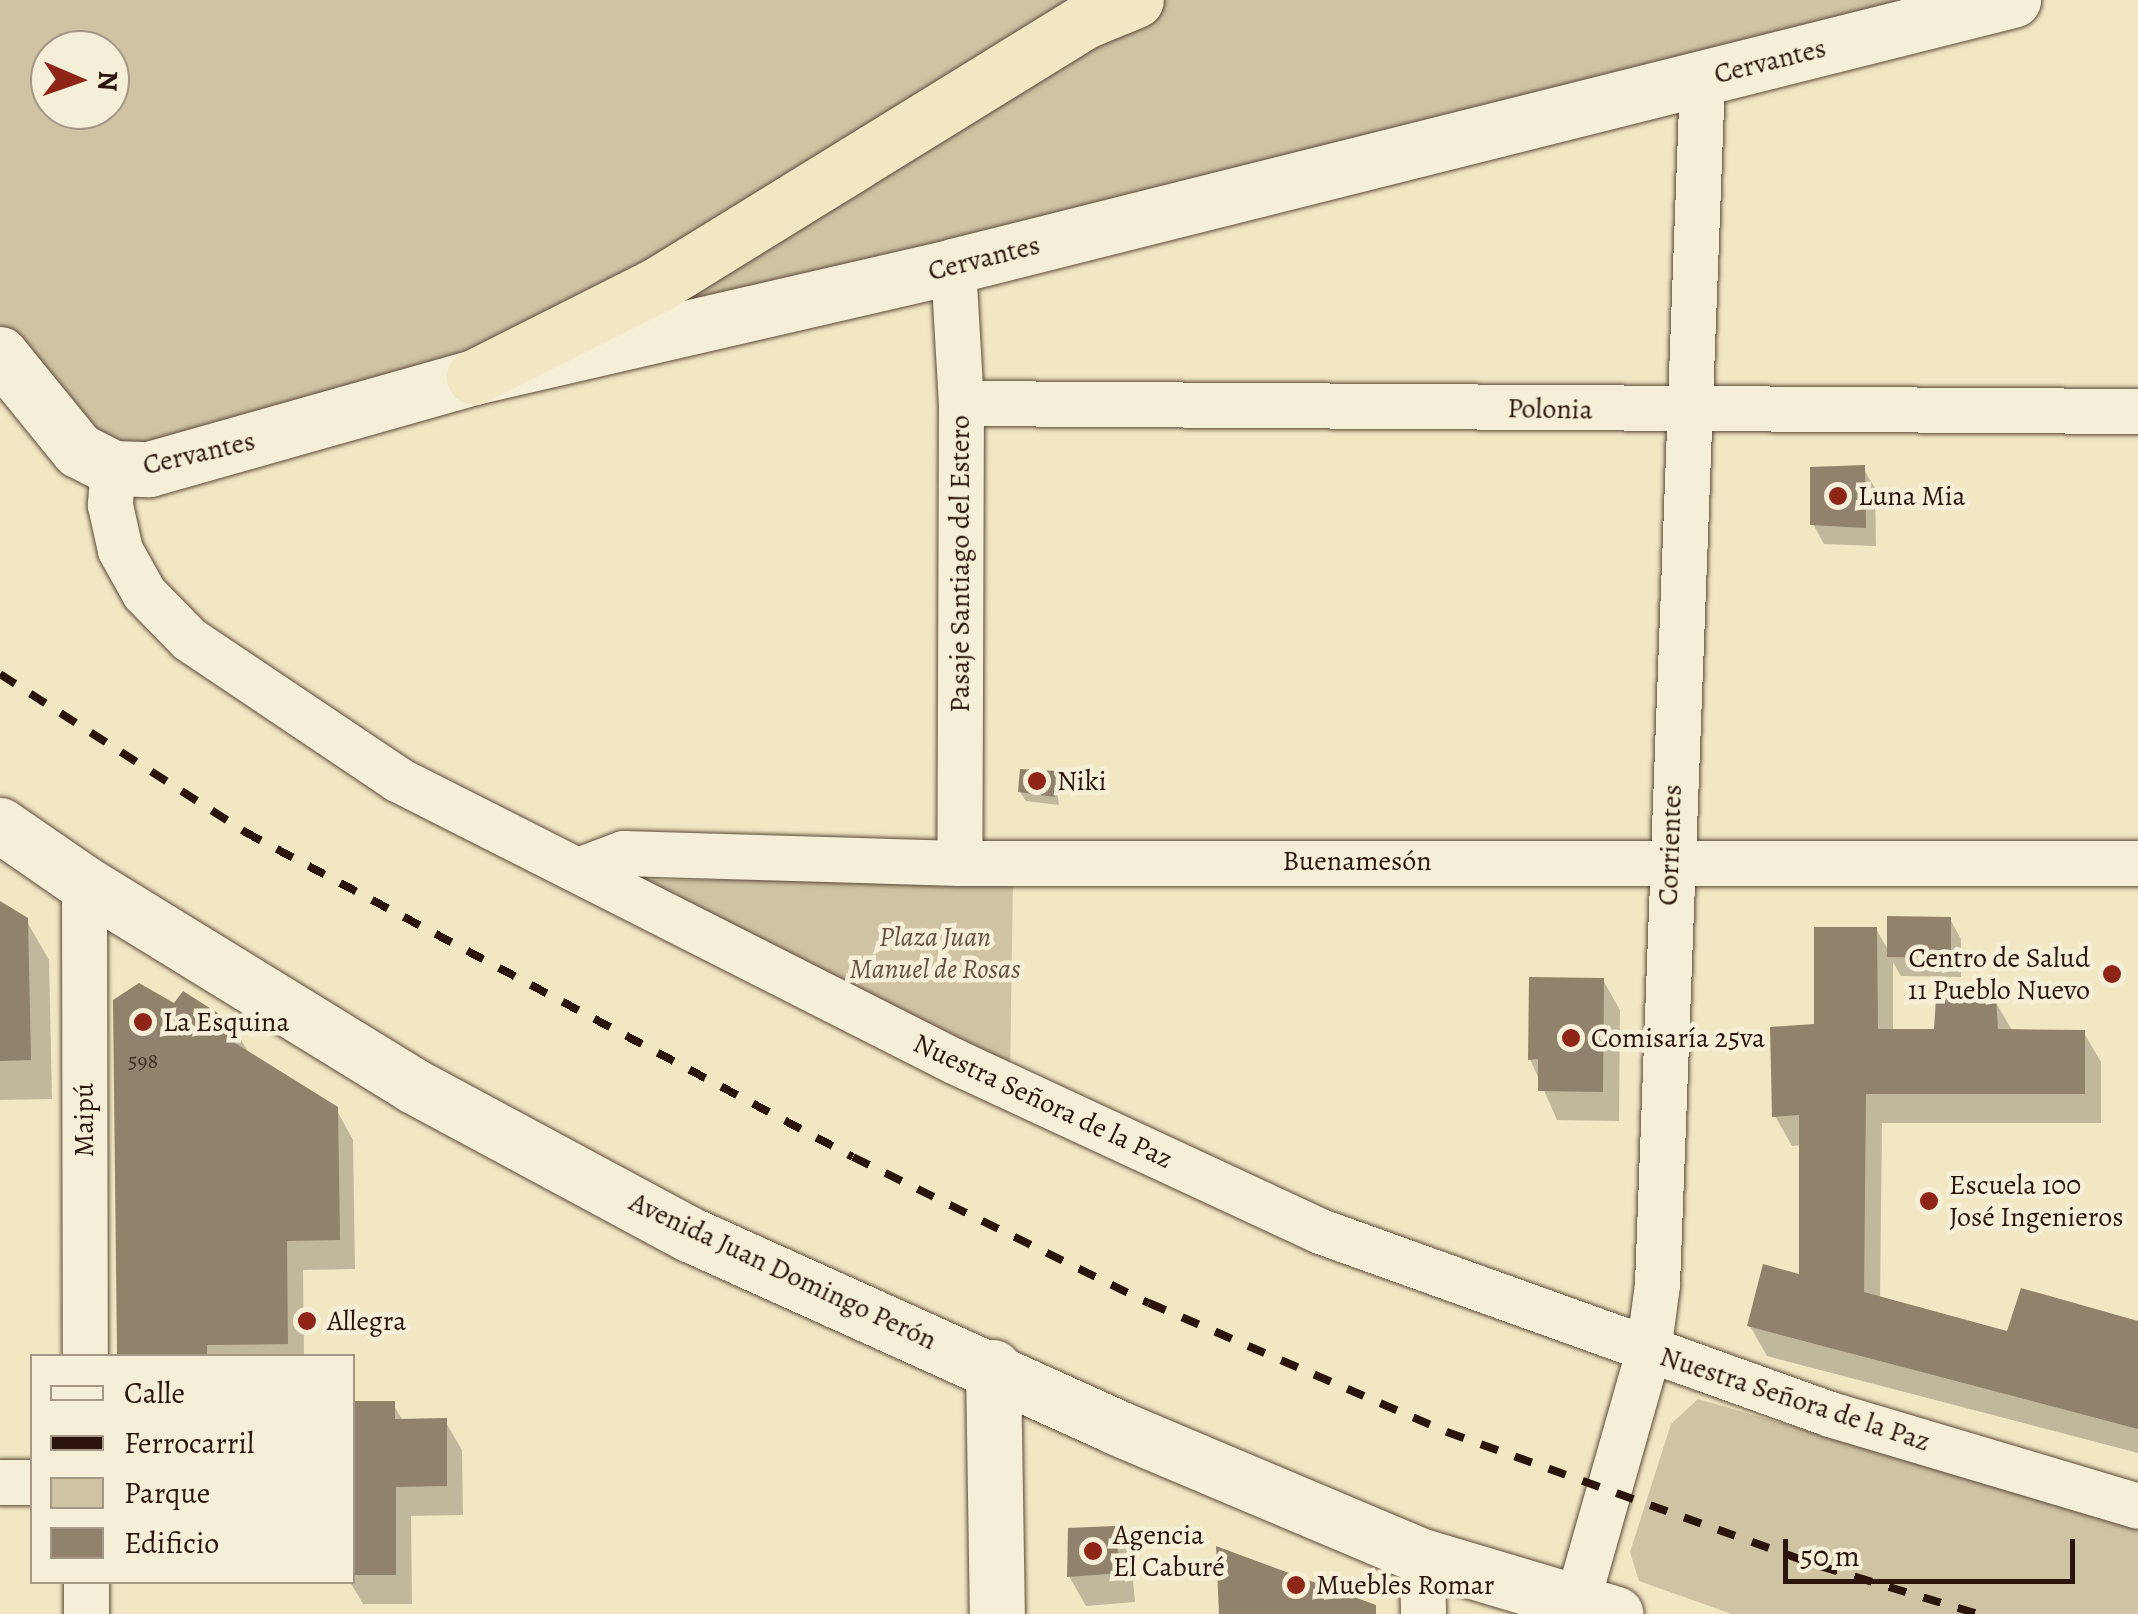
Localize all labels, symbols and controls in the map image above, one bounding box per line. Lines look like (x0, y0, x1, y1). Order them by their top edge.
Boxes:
north arrow (30, 30, 130, 130)
street label: Cervantes (1711, 31, 1829, 91)
text: N (89, 70, 127, 92)
street label: Cervantes (925, 228, 1043, 288)
street label: Polonia (1507, 391, 1593, 427)
street label: Pasaje Santiago del Estero (943, 415, 977, 713)
street label: Cervantes (140, 424, 258, 482)
place label: Luna Mia (1858, 479, 1966, 513)
marker: Luna Mia (1827, 485, 1849, 507)
place label: Niki (1057, 764, 1107, 798)
marker: Niki (1026, 770, 1048, 792)
street label: Corrientes (1651, 784, 1689, 906)
street label: Buenamesón (1282, 844, 1432, 878)
park label: Plaza Juan Manuel de Rosas (850, 920, 1020, 986)
place label: Centro de Salud 11 Pueblo Nuevo (1908, 941, 2090, 1007)
marker: Centro de Salud 11 Pueblo Nuevo (2099, 961, 2125, 987)
place label: La Esquina (163, 1005, 289, 1039)
marker: La Esquina (132, 1011, 154, 1033)
place label: Comisaría 25va (1591, 1021, 1765, 1055)
street label: Nuestra Señora de la Paz (908, 1026, 1178, 1176)
marker: Comisaría 25va (1560, 1027, 1582, 1049)
house number: 598 (128, 1049, 158, 1075)
street label: Maipú (67, 1083, 101, 1157)
place label: Escuela 100 José Ingenieros (1949, 1168, 2123, 1234)
street label: Avenida Juan Domingo Perón (624, 1185, 942, 1357)
marker: Escuela 100 José Ingenieros (1918, 1190, 1940, 1212)
place label: Allegra (327, 1304, 406, 1338)
marker: Allegra (296, 1310, 318, 1332)
street label: Nuestra Señora de la Paz (1656, 1339, 1934, 1459)
legend (30, 1354, 355, 1584)
text: Calle (124, 1373, 185, 1413)
text: Ferrocarril (124, 1423, 254, 1463)
text: Parque (124, 1473, 210, 1513)
place label: Agencia El Caburé (1113, 1518, 1225, 1584)
scale bar (1788, 1519, 2080, 1581)
text: Edificio (124, 1523, 219, 1563)
text: 50 m (1800, 1536, 1860, 1576)
marker: Agencia El Caburé (1082, 1540, 1104, 1562)
place label: Muebles Romar (1316, 1568, 1495, 1602)
marker: Muebles Romar (1285, 1574, 1307, 1596)

